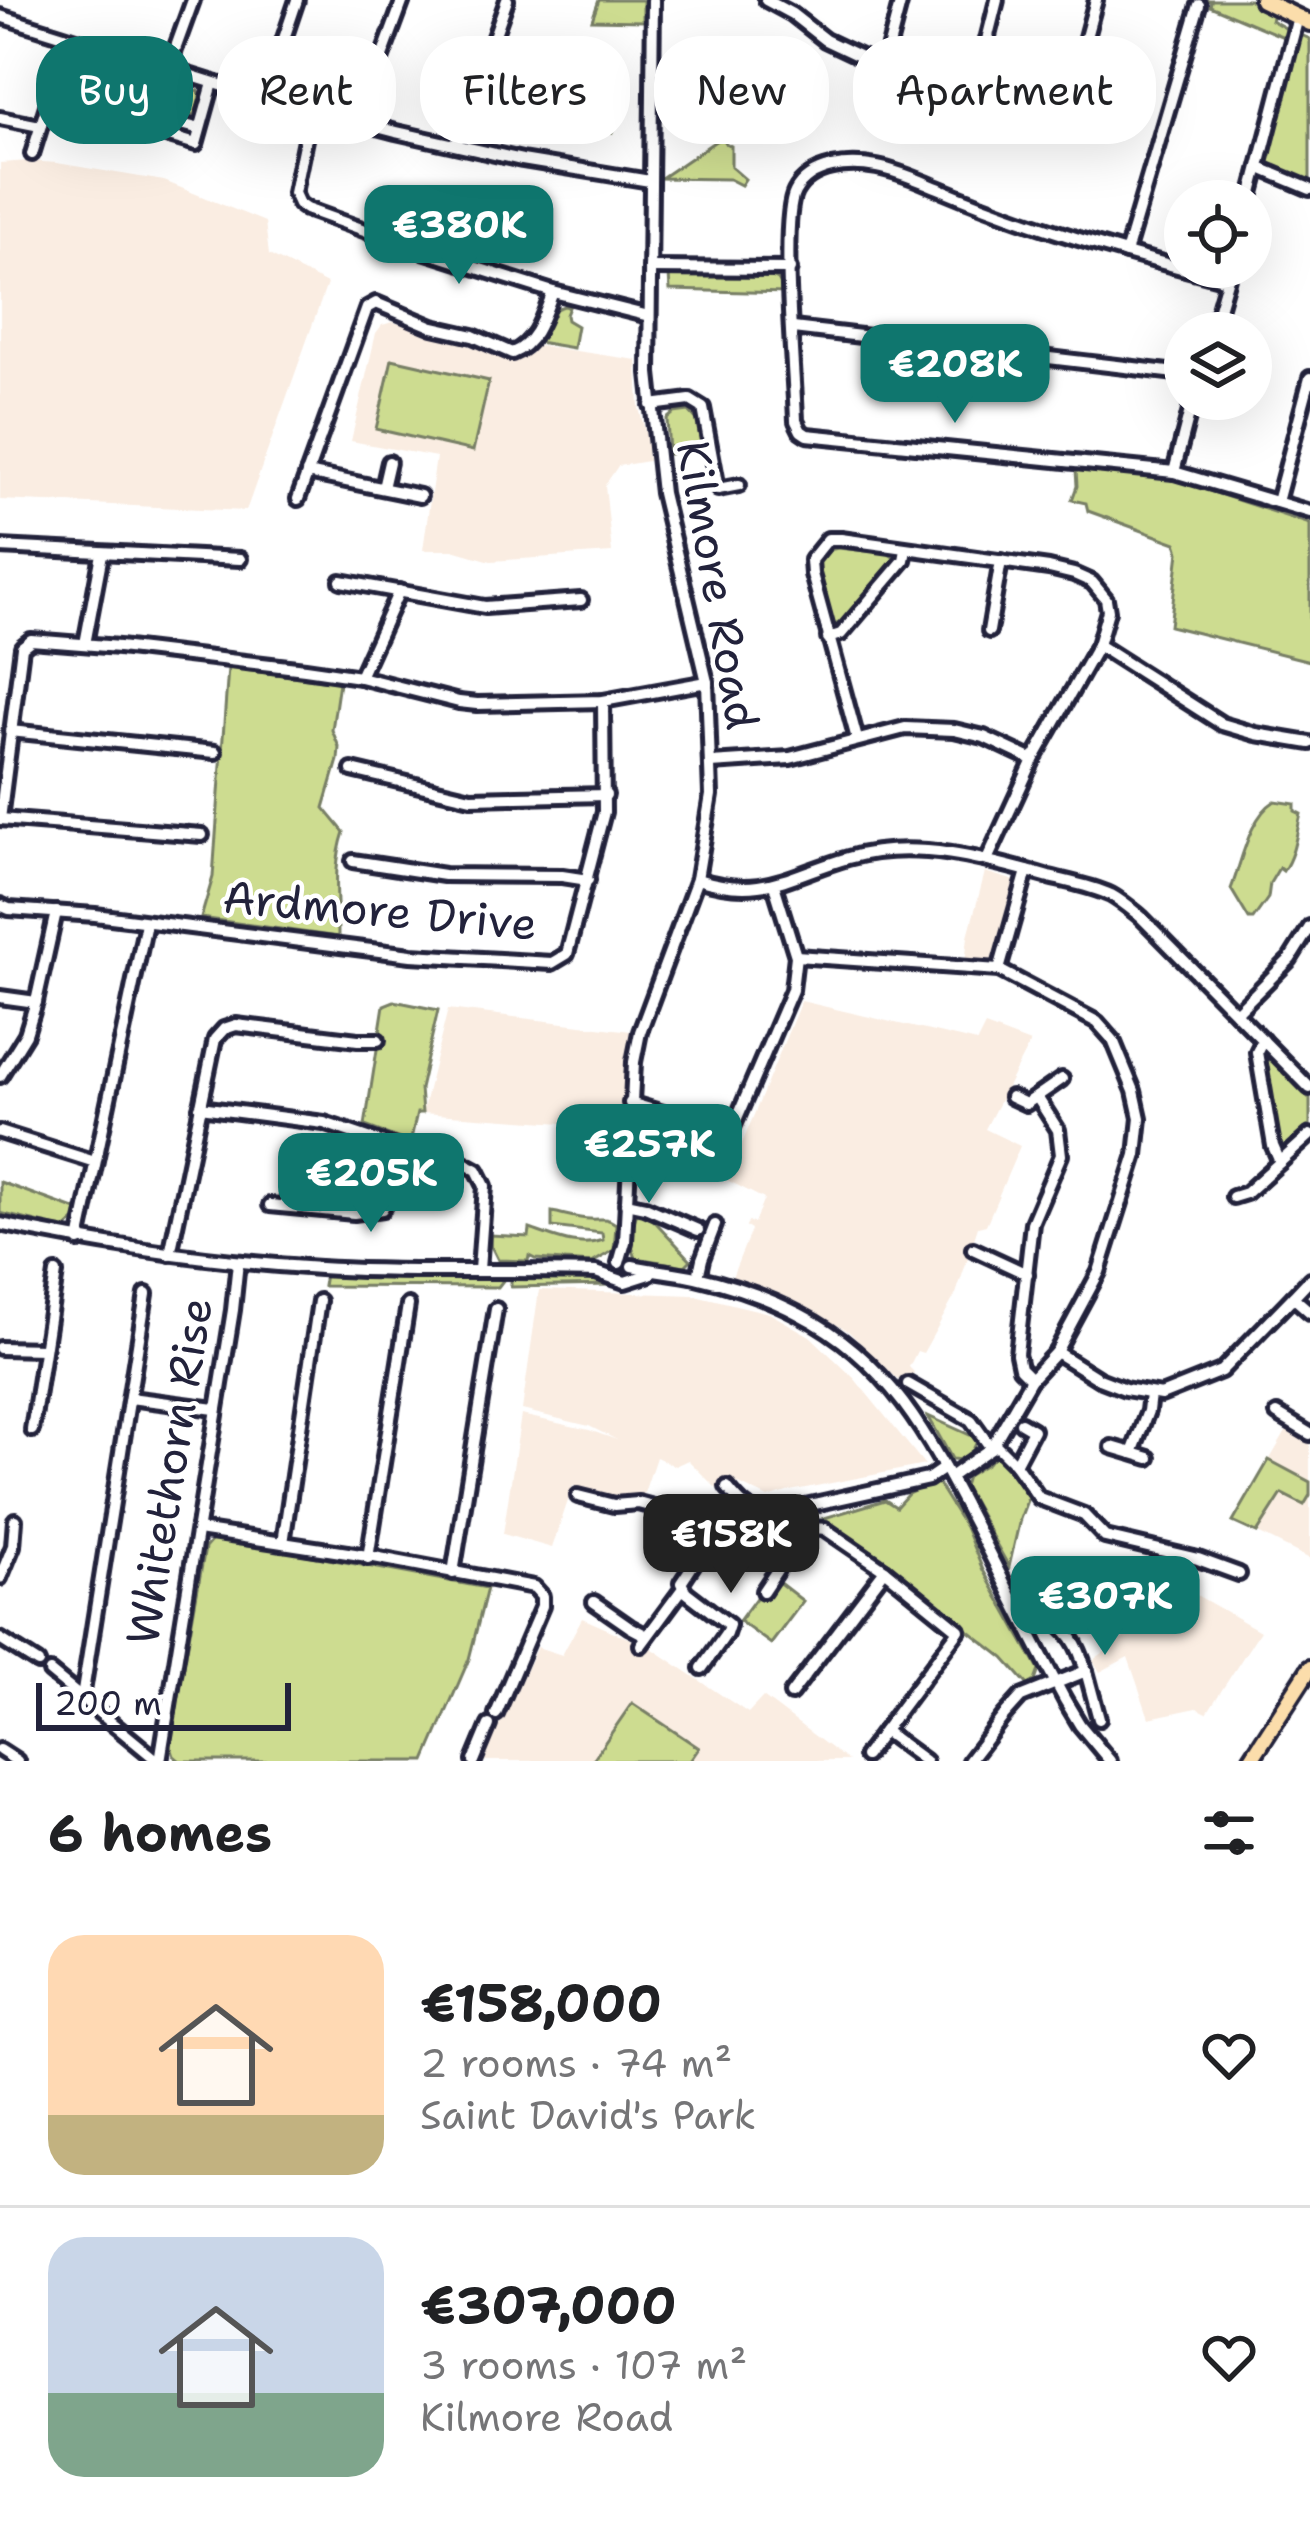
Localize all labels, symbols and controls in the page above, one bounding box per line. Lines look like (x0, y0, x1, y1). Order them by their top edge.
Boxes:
chip: Buy (36, 36, 193, 144)
chip: Rent (217, 36, 396, 144)
chip: Filters (420, 36, 630, 144)
chip: New (654, 36, 829, 144)
chip: Apartment (853, 36, 1156, 144)
map controls (1164, 180, 1272, 420)
button: locate (1164, 180, 1272, 288)
pin: €380K (375, 185, 543, 287)
text: €380K (391, 198, 527, 250)
button: layers (1164, 312, 1272, 420)
pin: €208K (871, 324, 1039, 426)
text: €208K (888, 337, 1022, 389)
street label: Kilmore Road (663, 436, 773, 734)
street label: Ardmore Drive (220, 866, 540, 954)
pin: €257K (565, 1104, 733, 1206)
text: €257K (583, 1117, 715, 1169)
pin: €205K (287, 1133, 455, 1235)
text: €205K (305, 1146, 437, 1198)
street label: Whitethorn Rise (112, 1293, 226, 1649)
pin: €158K (647, 1494, 815, 1596)
text: €158K (670, 1507, 792, 1559)
pin: €307K (1021, 1556, 1189, 1658)
text: €307K (1038, 1569, 1172, 1621)
scale bar (36, 1677, 291, 1730)
text: 200 m (54, 1681, 162, 1726)
text: 6 homes (48, 1799, 272, 1867)
icon: filters (1196, 1800, 1262, 1866)
text: €158,000 (420, 1969, 662, 2037)
icon: home (144, 1983, 288, 2127)
icon: heart (1196, 2022, 1262, 2088)
text: 2 rooms · 74 m² (420, 2037, 732, 2089)
text: Saint David's Park (420, 2089, 756, 2141)
text: €307,000 (420, 2271, 677, 2339)
icon: home (144, 2285, 288, 2429)
icon: heart (1196, 2324, 1262, 2390)
text: 3 rooms · 107 m² (420, 2339, 747, 2391)
text: Kilmore Road (420, 2391, 673, 2443)

